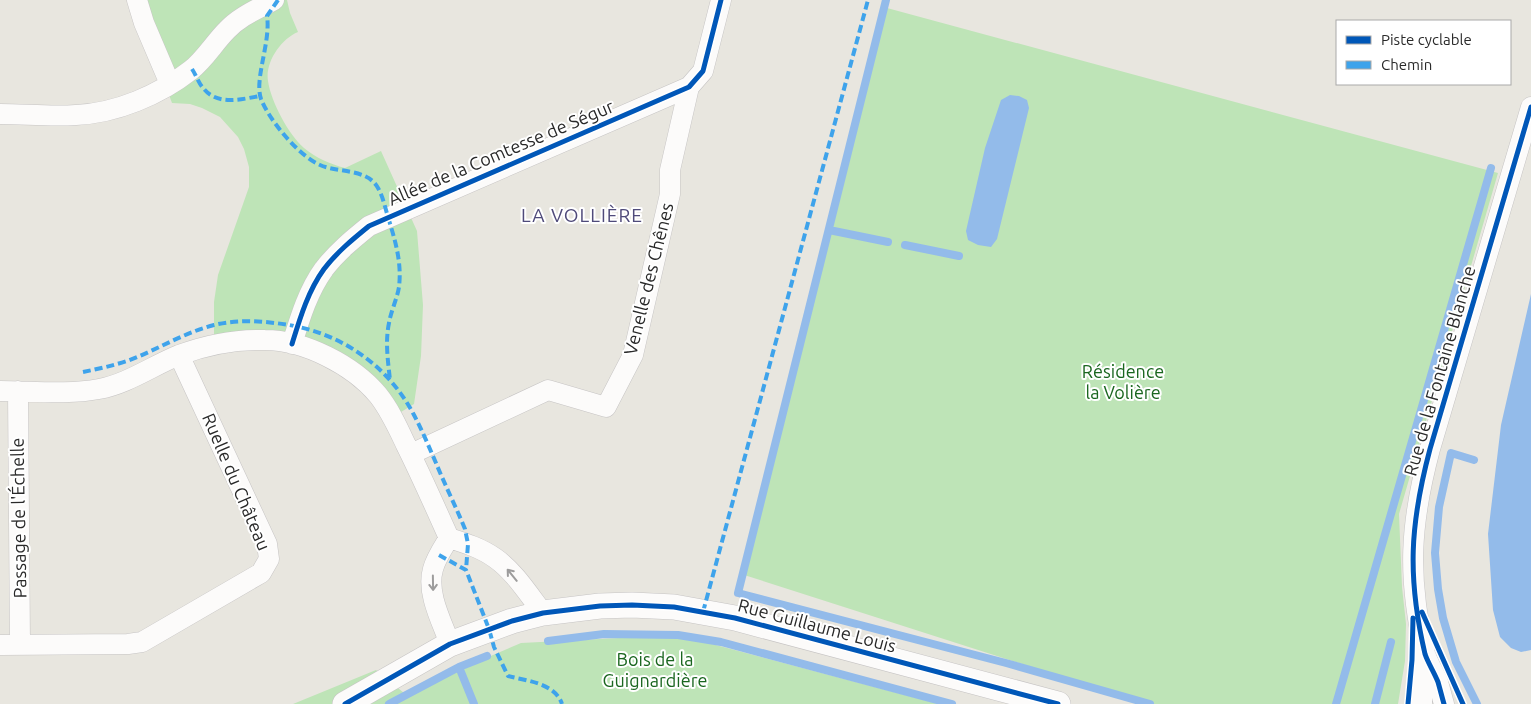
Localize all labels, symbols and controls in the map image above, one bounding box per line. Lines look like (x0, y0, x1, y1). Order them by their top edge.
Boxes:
legend (1336, 20, 1511, 85)
text: Piste cyclable (1381, 31, 1472, 48)
text: Chemin (1381, 56, 1432, 73)
street label: Allée de la Comtesse de Ségur (385, 95, 617, 209)
street label: Venelle des Chênes (619, 200, 677, 357)
district label: LA VOLLIÈRE (521, 204, 643, 226)
street label: Rue de la Fontaine Blanche (1399, 263, 1479, 478)
park label: Résidence la Volière (1082, 361, 1164, 402)
street label: Ruelle du Château (199, 410, 275, 553)
street label: Passage de l'Échelle (6, 437, 29, 599)
one-way arrow (507, 569, 518, 582)
one-way arrow (428, 574, 437, 590)
street label: Rue Guillaume Louis (736, 594, 899, 656)
park label: Bois de la Guignardière (603, 649, 707, 690)

